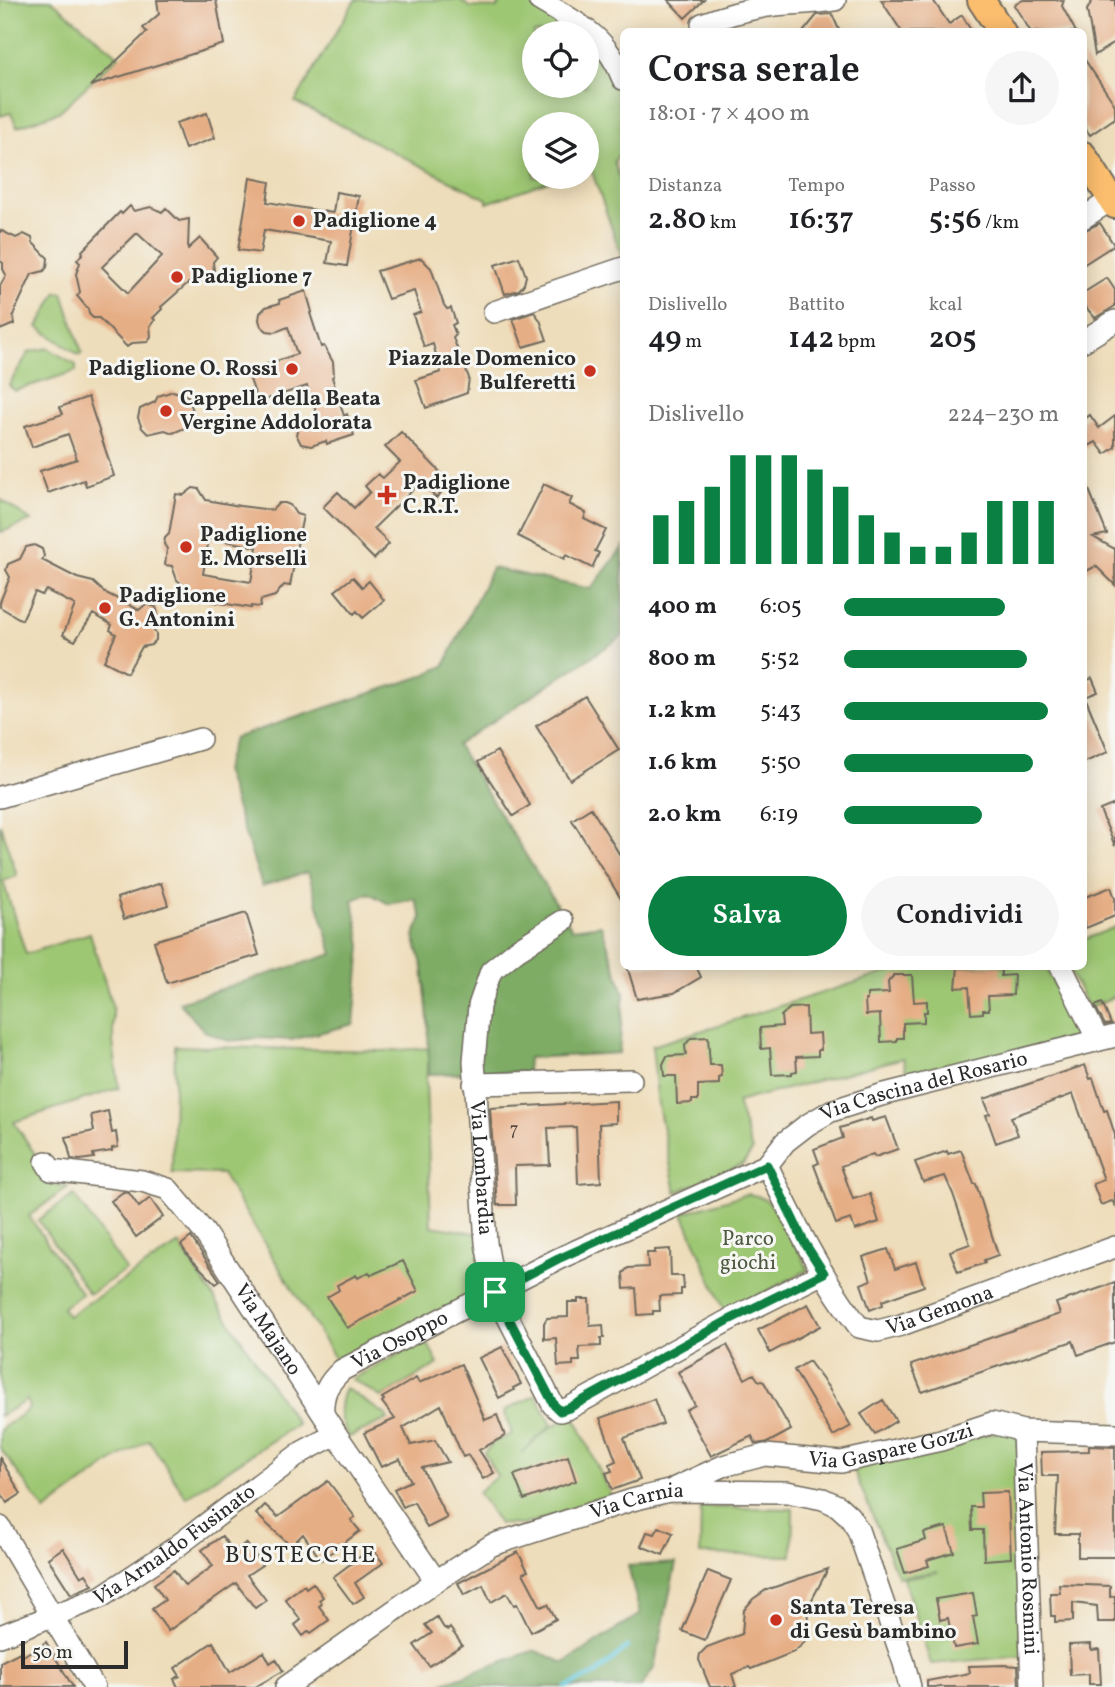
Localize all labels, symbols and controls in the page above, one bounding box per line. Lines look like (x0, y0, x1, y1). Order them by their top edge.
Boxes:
map controls (522, 21, 599, 189)
button: locate (522, 21, 599, 98)
text: Corsa serale (648, 45, 860, 98)
button: share (985, 51, 1059, 125)
text: 18:01 · 7 × 400 m (648, 98, 810, 130)
button: layers (522, 112, 599, 189)
text: Distanza (648, 173, 722, 199)
text: Tempo (788, 173, 845, 199)
text: Passo (929, 173, 976, 199)
text: 2.80 (648, 199, 706, 241)
text: 16:37 (788, 199, 854, 241)
text: 5:56 (929, 199, 981, 241)
place label: Padiglione 4 (313, 207, 437, 236)
text: km (706, 210, 737, 236)
text: /km (981, 210, 1019, 236)
marker: Padiglione 4 (291, 213, 307, 229)
place label: Padiglione 7 (191, 263, 312, 292)
marker: Padiglione 7 (169, 269, 185, 285)
text: Dislivello (648, 292, 727, 318)
text: Battito (788, 292, 845, 318)
text: kcal (929, 292, 962, 318)
text: 49 (648, 318, 682, 360)
text: 142 (788, 318, 834, 360)
text: 205 (929, 318, 977, 360)
text: m (682, 329, 702, 355)
text: bpm (834, 329, 876, 355)
place label: Piazzale Domenico Bulferetti (388, 345, 576, 398)
place label: Padiglione O. Rossi (89, 355, 278, 384)
marker: Padiglione O. Rossi (284, 361, 300, 377)
marker: Piazzale Domenico Bulferetti (582, 363, 598, 379)
place label: Cappella della Beata Vergine Addolorata (180, 385, 381, 438)
text: Dislivello (648, 399, 744, 431)
text: 224–230 m (947, 399, 1059, 431)
marker: Cappella della Beata Vergine Addolorata (158, 403, 174, 419)
place label: Padiglione C.R.T. (403, 469, 510, 522)
marker: Padiglione C.R.T. (377, 485, 397, 505)
place label: Padiglione E. Morselli (200, 521, 307, 574)
marker: Padiglione E. Morselli (178, 539, 194, 555)
place label: Padiglione G. Antonini (119, 582, 235, 635)
text: 400 m (648, 591, 717, 623)
text: 6:05 (760, 591, 802, 623)
marker: Padiglione G. Antonini (97, 600, 113, 616)
text: 800 m (648, 643, 716, 675)
text: 5:52 (760, 643, 800, 675)
text: 1.2 km (648, 695, 717, 727)
text: 5:43 (760, 695, 801, 727)
text: 1.6 km (648, 747, 717, 779)
text: 5:50 (760, 747, 801, 779)
text: 2.0 km (648, 799, 721, 831)
text: 6:19 (760, 799, 798, 831)
button: Salva (648, 876, 847, 956)
button: Condividi (861, 876, 1059, 956)
street label: Via Cascina del Rosario (815, 1044, 1031, 1129)
street label: Via Lombardia (462, 1099, 500, 1236)
house number: 7 (510, 1118, 518, 1143)
park label: Parco giochi (720, 1225, 776, 1278)
pin (465, 1262, 525, 1322)
icon: arrive (476, 1273, 514, 1311)
street label: Via Majano (227, 1278, 309, 1381)
street label: Via Gemona (883, 1278, 998, 1343)
street label: Via Osoppo (346, 1303, 453, 1377)
street label: Via Gaspare Gozzi (807, 1416, 977, 1477)
street label: Via Antonio Rosmini (1010, 1462, 1045, 1656)
street label: Via Carnia (586, 1476, 684, 1527)
street label: Via Arnaldo Fusinato (89, 1477, 262, 1613)
district label: BUSTECCHE (225, 1539, 377, 1573)
place label: Santa Teresa di Gesù bambino (790, 1594, 957, 1647)
marker: Santa Teresa di Gesù bambino (768, 1612, 784, 1628)
scale bar (21, 1638, 128, 1670)
text: 50 m (32, 1640, 73, 1666)

